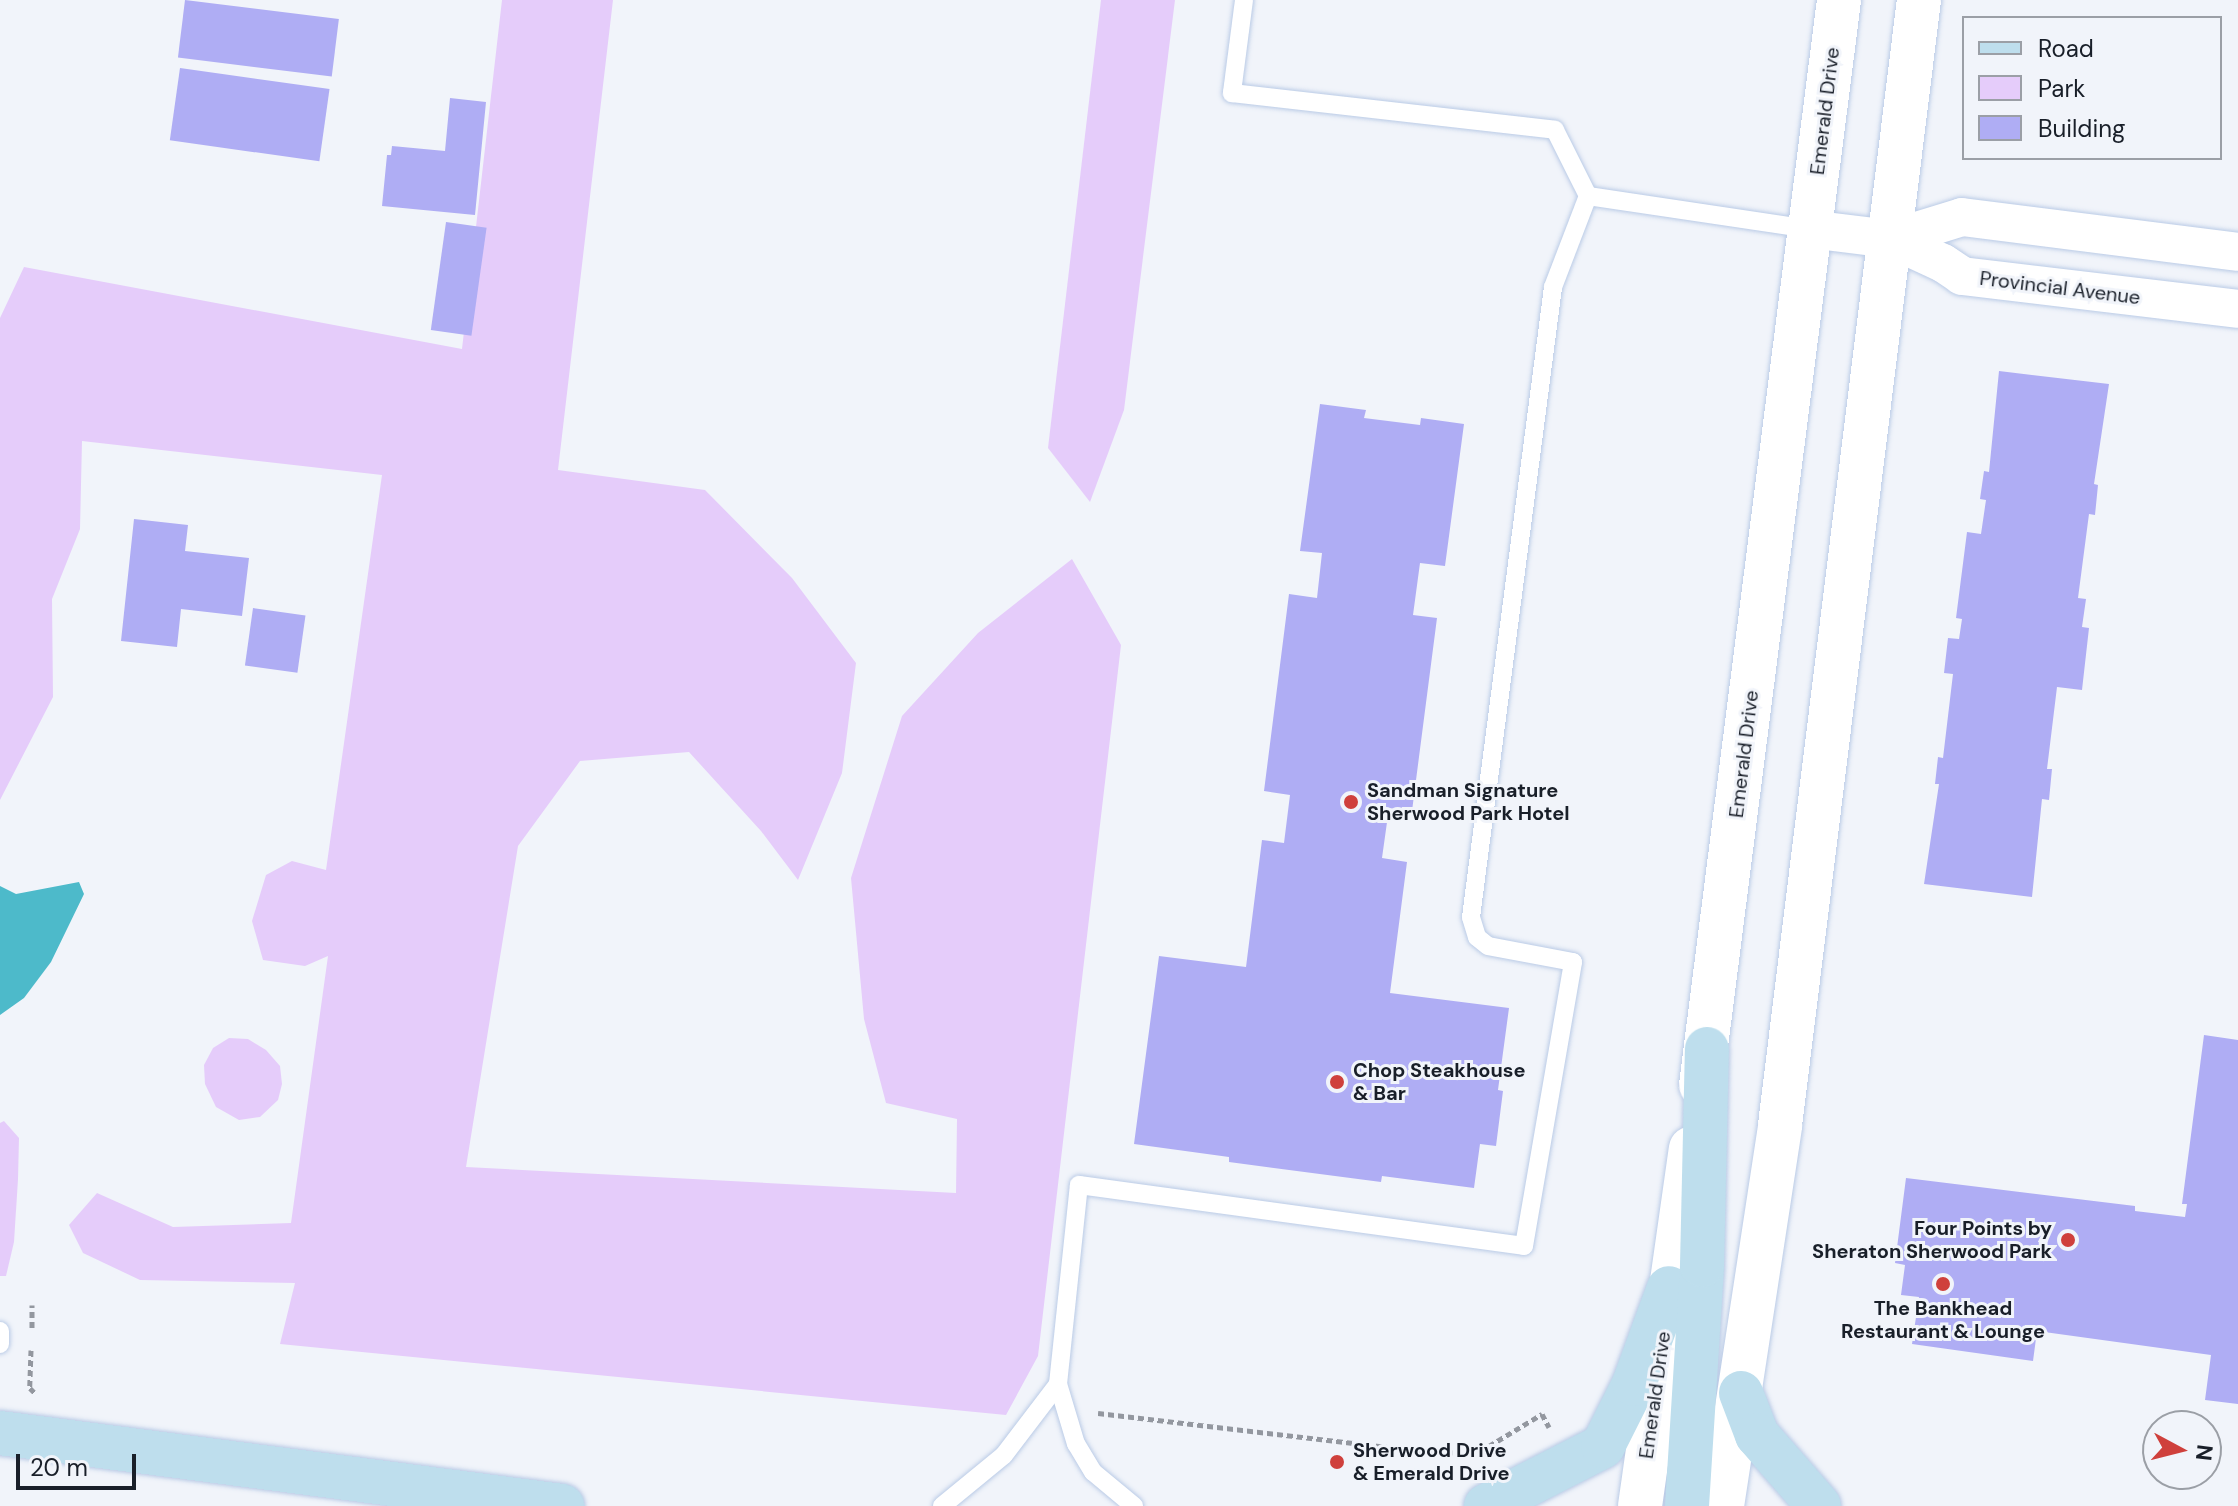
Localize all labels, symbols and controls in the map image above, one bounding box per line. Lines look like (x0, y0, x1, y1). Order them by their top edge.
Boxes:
legend (1962, 16, 2222, 160)
text: Road (2038, 33, 2094, 64)
street label: Emerald Drive (1805, 46, 1845, 176)
text: Park (2038, 73, 2085, 104)
text: Building (2038, 113, 2125, 144)
street label: Provincial Avenue (1978, 266, 2142, 310)
street label: Emerald Drive (1724, 689, 1764, 819)
place label: Sandman Signature Sherwood Park Hotel (1367, 778, 1570, 825)
marker: Sandman Signature Sherwood Park Hotel (1342, 793, 1360, 811)
place label: Chop Steakhouse & Bar (1353, 1058, 1525, 1105)
marker: Chop Steakhouse & Bar (1328, 1073, 1346, 1091)
place label: Four Points by Sheraton Sherwood Park (1812, 1216, 2052, 1263)
marker: Four Points by Sheraton Sherwood Park (2059, 1231, 2077, 1249)
marker: The Bankhead Restaurant & Lounge (1934, 1275, 1952, 1293)
place label: The Bankhead Restaurant & Lounge (1841, 1296, 2045, 1343)
street label: Emerald Drive (1634, 1330, 1676, 1460)
north arrow (2142, 1410, 2222, 1490)
scale bar (20, 1438, 140, 1488)
place label: Sherwood Drive & Emerald Drive (1353, 1438, 1510, 1485)
text: N (2189, 1443, 2220, 1462)
text: 20 m (30, 1452, 88, 1483)
marker: Sherwood Drive & Emerald Drive (1328, 1453, 1346, 1471)

